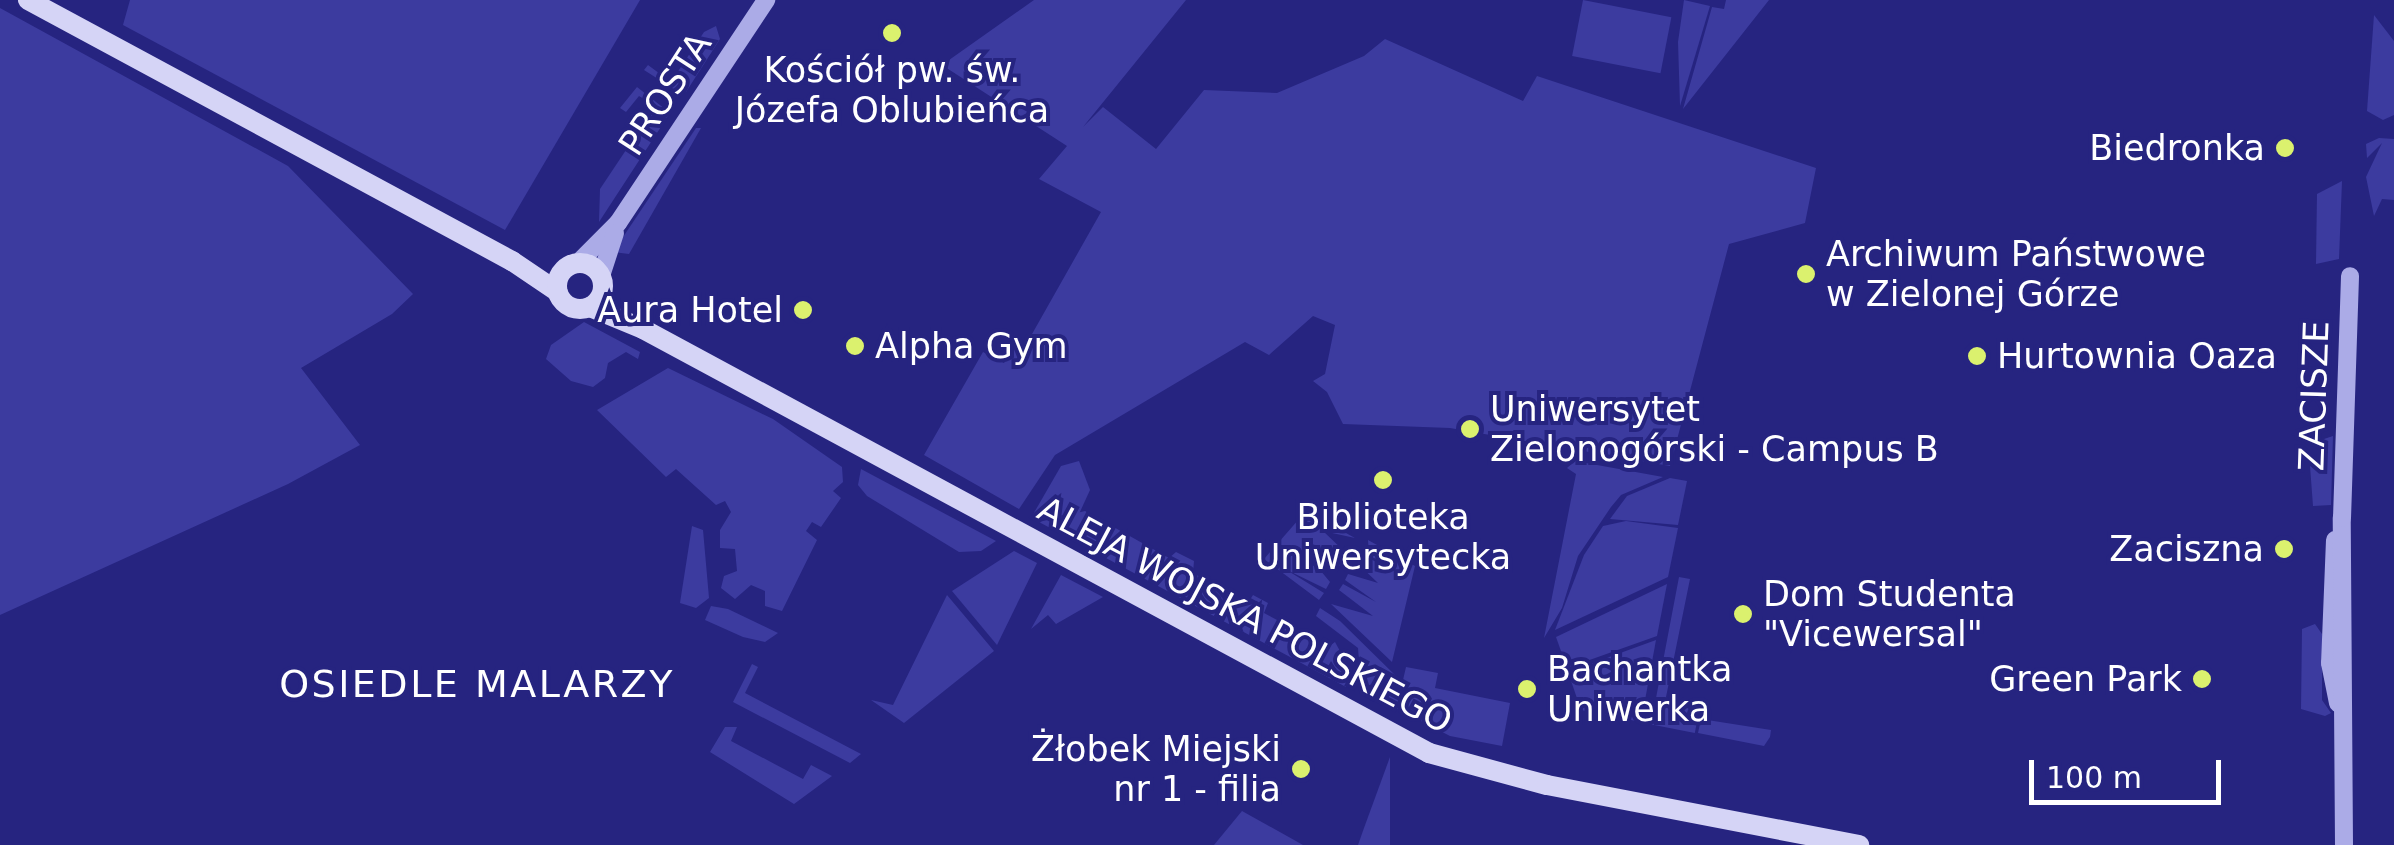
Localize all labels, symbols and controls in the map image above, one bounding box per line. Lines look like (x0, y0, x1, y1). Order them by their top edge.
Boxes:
marker: Kościół pw. św. Józefa Oblubieńca (881, 22, 903, 44)
street label: PROSTA (610, 25, 720, 163)
place label: Kościół pw. św. Józefa Oblubieńca (735, 49, 1049, 131)
place label: Biedronka (2089, 127, 2265, 169)
marker: Biedronka (2274, 137, 2296, 159)
place label: Archiwum Państwowe w Zielonej Górze (1826, 233, 2206, 315)
marker: Archiwum Państwowe w Zielonej Górze (1795, 263, 1817, 285)
place label: Aura Hotel (597, 289, 783, 331)
marker: Aura Hotel (792, 299, 814, 321)
street label: ZACISZE (2290, 320, 2338, 472)
place label: Alpha Gym (875, 325, 1068, 367)
marker: Alpha Gym (844, 335, 866, 357)
place label: Hurtownia Oaza (1997, 335, 2277, 377)
marker: Hurtownia Oaza (1966, 345, 1988, 367)
place label: Uniwersytet Zielonogórski - Campus B (1490, 388, 1939, 470)
marker: Uniwersytet Zielonogórski - Campus B (1459, 418, 1481, 440)
marker: Biblioteka Uniwersytecka (1372, 469, 1394, 491)
street label: ALEJA WOJSKA POLSKIEGO (1031, 488, 1459, 742)
place label: Biblioteka Uniwersytecka (1255, 496, 1511, 578)
place label: Zaciszna (2109, 528, 2264, 570)
marker: Zaciszna (2273, 538, 2295, 560)
place label: Dom Studenta "Vicewersal" (1763, 573, 2016, 655)
marker: Dom Studenta "Vicewersal" (1732, 603, 1754, 625)
place label: Bachantka Uniwerka (1547, 648, 1732, 730)
place label: Green Park (1989, 658, 2182, 700)
district label: OSIEDLE MALARZY (279, 662, 675, 708)
marker: Green Park (2191, 668, 2213, 690)
marker: Bachantka Uniwerka (1516, 678, 1538, 700)
place label: Żłobek Miejski nr 1 - filia (1031, 728, 1281, 810)
scale bar (2034, 740, 2226, 802)
marker: Żłobek Miejski nr 1 - filia (1290, 758, 1312, 780)
text: 100 m (2046, 760, 2142, 795)

